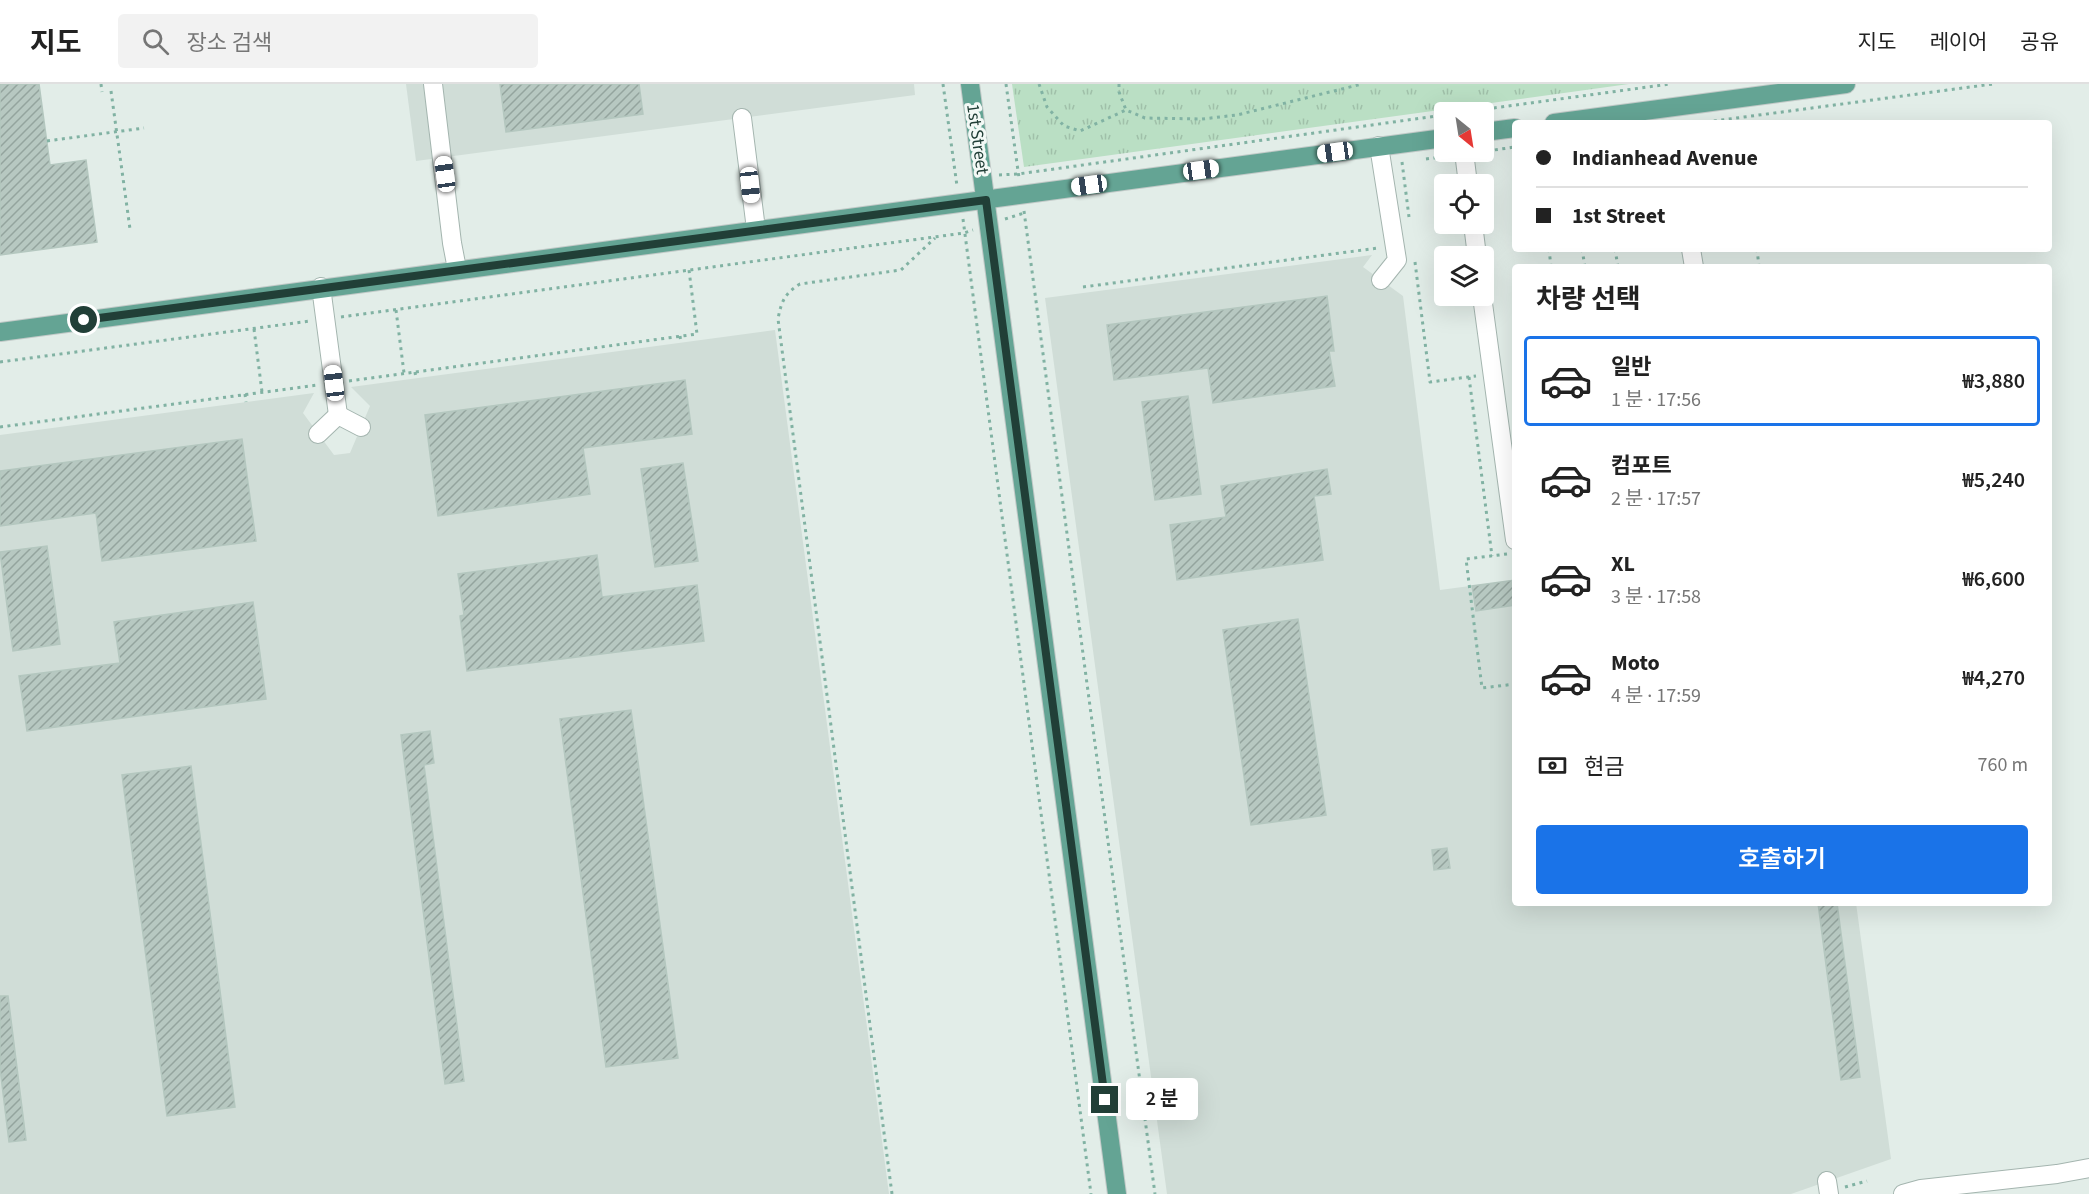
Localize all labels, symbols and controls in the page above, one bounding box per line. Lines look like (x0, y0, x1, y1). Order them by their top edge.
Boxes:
search box (118, 14, 538, 68)
text: 지도 (30, 23, 82, 63)
icon: search (139, 25, 172, 58)
text: 장소 검색 (187, 27, 272, 59)
text: 지도 (1858, 27, 1896, 57)
text: 레이어 (1929, 27, 1987, 57)
text: 공유 (2020, 27, 2059, 57)
street label: 1st Street (960, 102, 995, 176)
north arrow (1434, 102, 1494, 162)
map controls (1434, 102, 1494, 306)
car (1316, 141, 1354, 163)
text: Indianhead Avenue (1572, 142, 1758, 174)
car (434, 155, 456, 193)
car (1182, 159, 1220, 181)
car (739, 166, 761, 204)
car (1070, 174, 1108, 196)
button: locate (1434, 174, 1494, 234)
text: 1st Street (1572, 200, 1665, 232)
button: layers (1434, 246, 1494, 306)
text: 차량 선택 (1536, 280, 1641, 319)
route start (70, 306, 97, 333)
text: 일반 (1611, 351, 1651, 383)
icon: car (1539, 354, 1593, 408)
car (323, 364, 345, 402)
text: ₩3,880 (1963, 365, 2025, 397)
text: 1 분 · 17:56 (1611, 386, 1701, 414)
text: 컴포트 (1611, 450, 1672, 482)
icon: car (1539, 453, 1593, 507)
text: ₩5,240 (1963, 464, 2025, 496)
text: 2 분 · 17:57 (1611, 485, 1701, 513)
text: XL (1611, 548, 1635, 580)
icon: car (1539, 552, 1593, 606)
text: ₩6,600 (1963, 563, 2025, 595)
text: 3 분 · 17:58 (1611, 583, 1701, 611)
text: Moto (1611, 647, 1660, 679)
icon: car (1539, 651, 1593, 705)
text: ₩4,270 (1963, 662, 2025, 694)
text: 4 분 · 17:59 (1611, 682, 1701, 710)
icon: cash (1536, 749, 1569, 782)
text: 현금 (1584, 751, 1624, 783)
text: 760 m (1978, 751, 2028, 779)
button: 호출하기 (1536, 825, 2028, 894)
callout: 2 분 (1126, 1079, 1198, 1121)
text: 2 분 (1146, 1085, 1178, 1113)
route end (1091, 1086, 1118, 1113)

